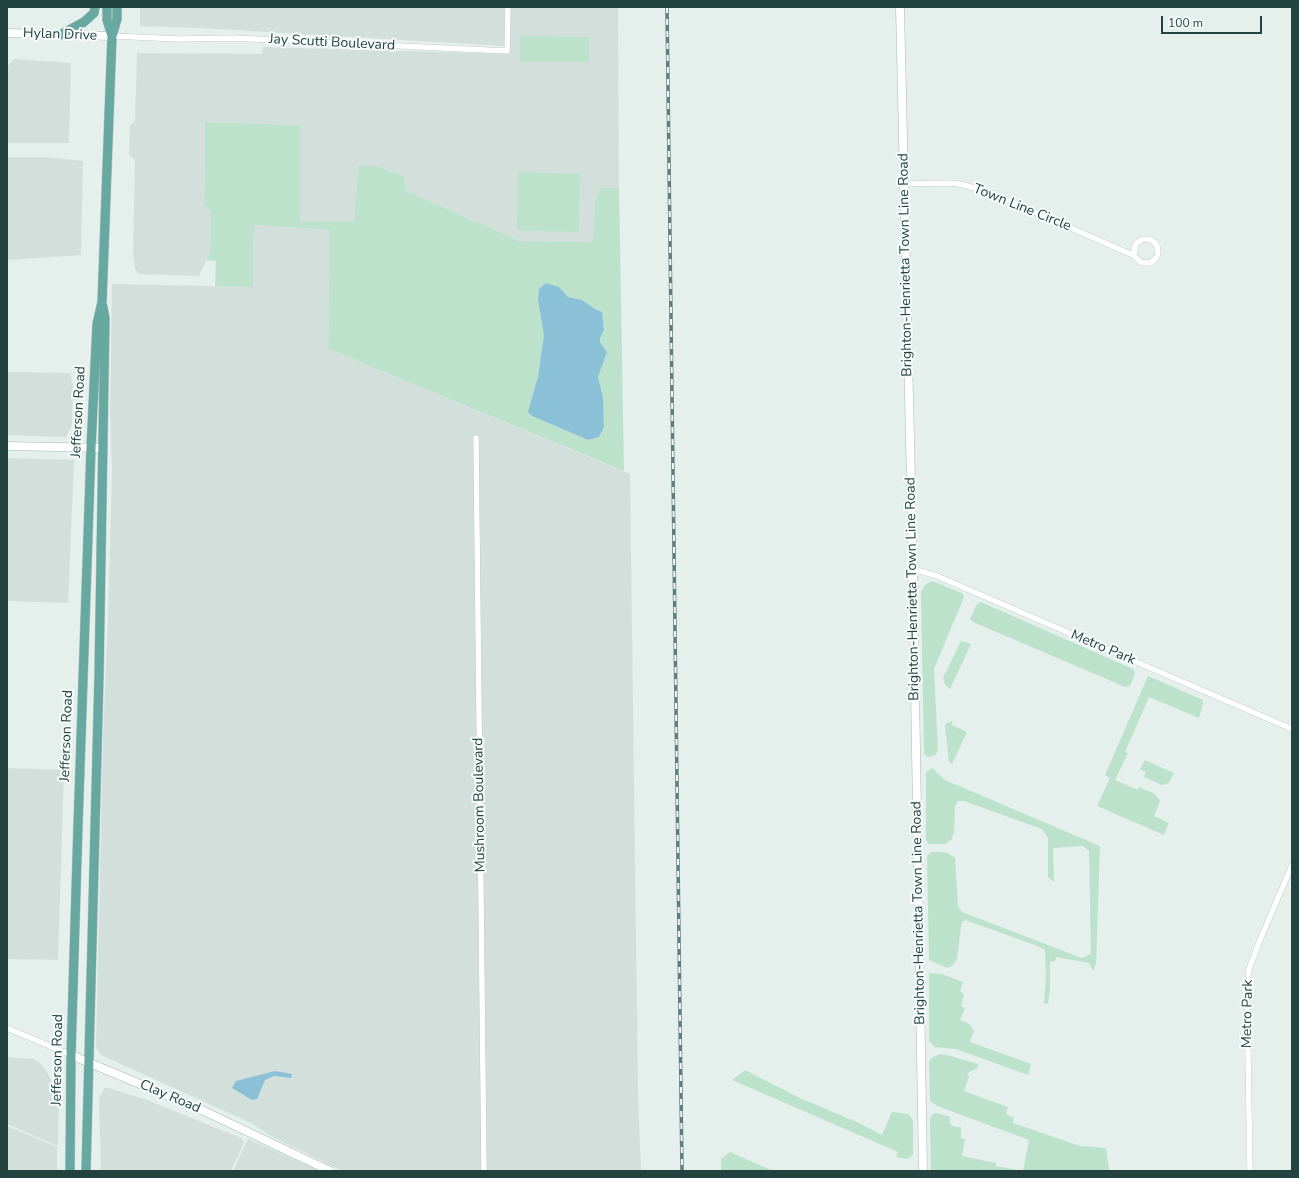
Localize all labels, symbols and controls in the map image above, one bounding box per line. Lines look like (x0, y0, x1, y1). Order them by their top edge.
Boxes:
scale bar (1163, 8, 1264, 34)
text: 100 m (1168, 15, 1203, 31)
street label: Hylan Drive (23, 25, 97, 45)
street label: Jay Scutti Boulevard (269, 31, 395, 55)
street label: Brighton-Henrietta Town Line Road (896, 153, 916, 377)
street label: Town Line Circle (971, 181, 1073, 235)
street label: Jefferson Road (68, 366, 90, 458)
street label: Brighton-Henrietta Town Line Road (903, 477, 923, 701)
street label: Metro Park (1068, 627, 1138, 669)
street label: Jefferson Road (57, 690, 77, 782)
street label: Mushroom Boulevard (470, 738, 490, 872)
street label: Brighton-Henrietta Town Line Road (909, 801, 929, 1025)
street label: Metro Park (1239, 980, 1257, 1048)
street label: Jefferson Road (49, 1014, 67, 1106)
street label: Clay Road (137, 1077, 203, 1117)

